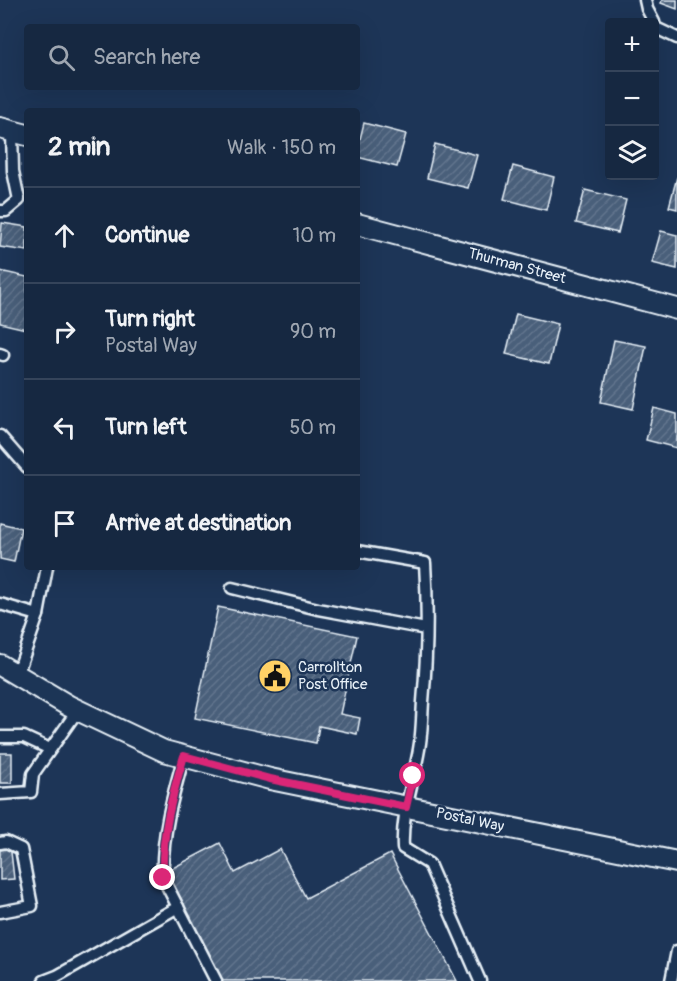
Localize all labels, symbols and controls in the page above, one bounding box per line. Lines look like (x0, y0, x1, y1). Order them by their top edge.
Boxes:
map controls (605, 18, 659, 180)
button: + (605, 18, 659, 72)
search box (24, 24, 360, 90)
icon: search (45, 41, 78, 74)
text: Search here (93, 43, 200, 71)
button: − (605, 72, 659, 126)
button: layers (605, 126, 659, 180)
text: 2 min (48, 131, 110, 163)
text: Walk · 150 m (227, 135, 336, 160)
icon: ahead (48, 219, 81, 252)
text: Continue (105, 221, 189, 249)
text: 10 m (292, 223, 336, 248)
street label: Thurman Street (466, 244, 569, 288)
text: Turn right (105, 305, 195, 333)
icon: right (48, 315, 81, 348)
text: 90 m (290, 319, 336, 344)
text: Postal Way (105, 333, 197, 358)
icon: left (48, 411, 81, 444)
text: Turn left (105, 413, 187, 441)
text: 50 m (289, 415, 336, 440)
icon: arrive (48, 507, 81, 540)
text: Arrive at destination (105, 509, 291, 537)
public building icon: Carrollton Post Office (257, 658, 293, 694)
place label: Carrollton Post Office (298, 658, 368, 694)
route start (399, 762, 425, 788)
street label: Postal Way (434, 804, 506, 837)
route end (149, 864, 175, 890)

